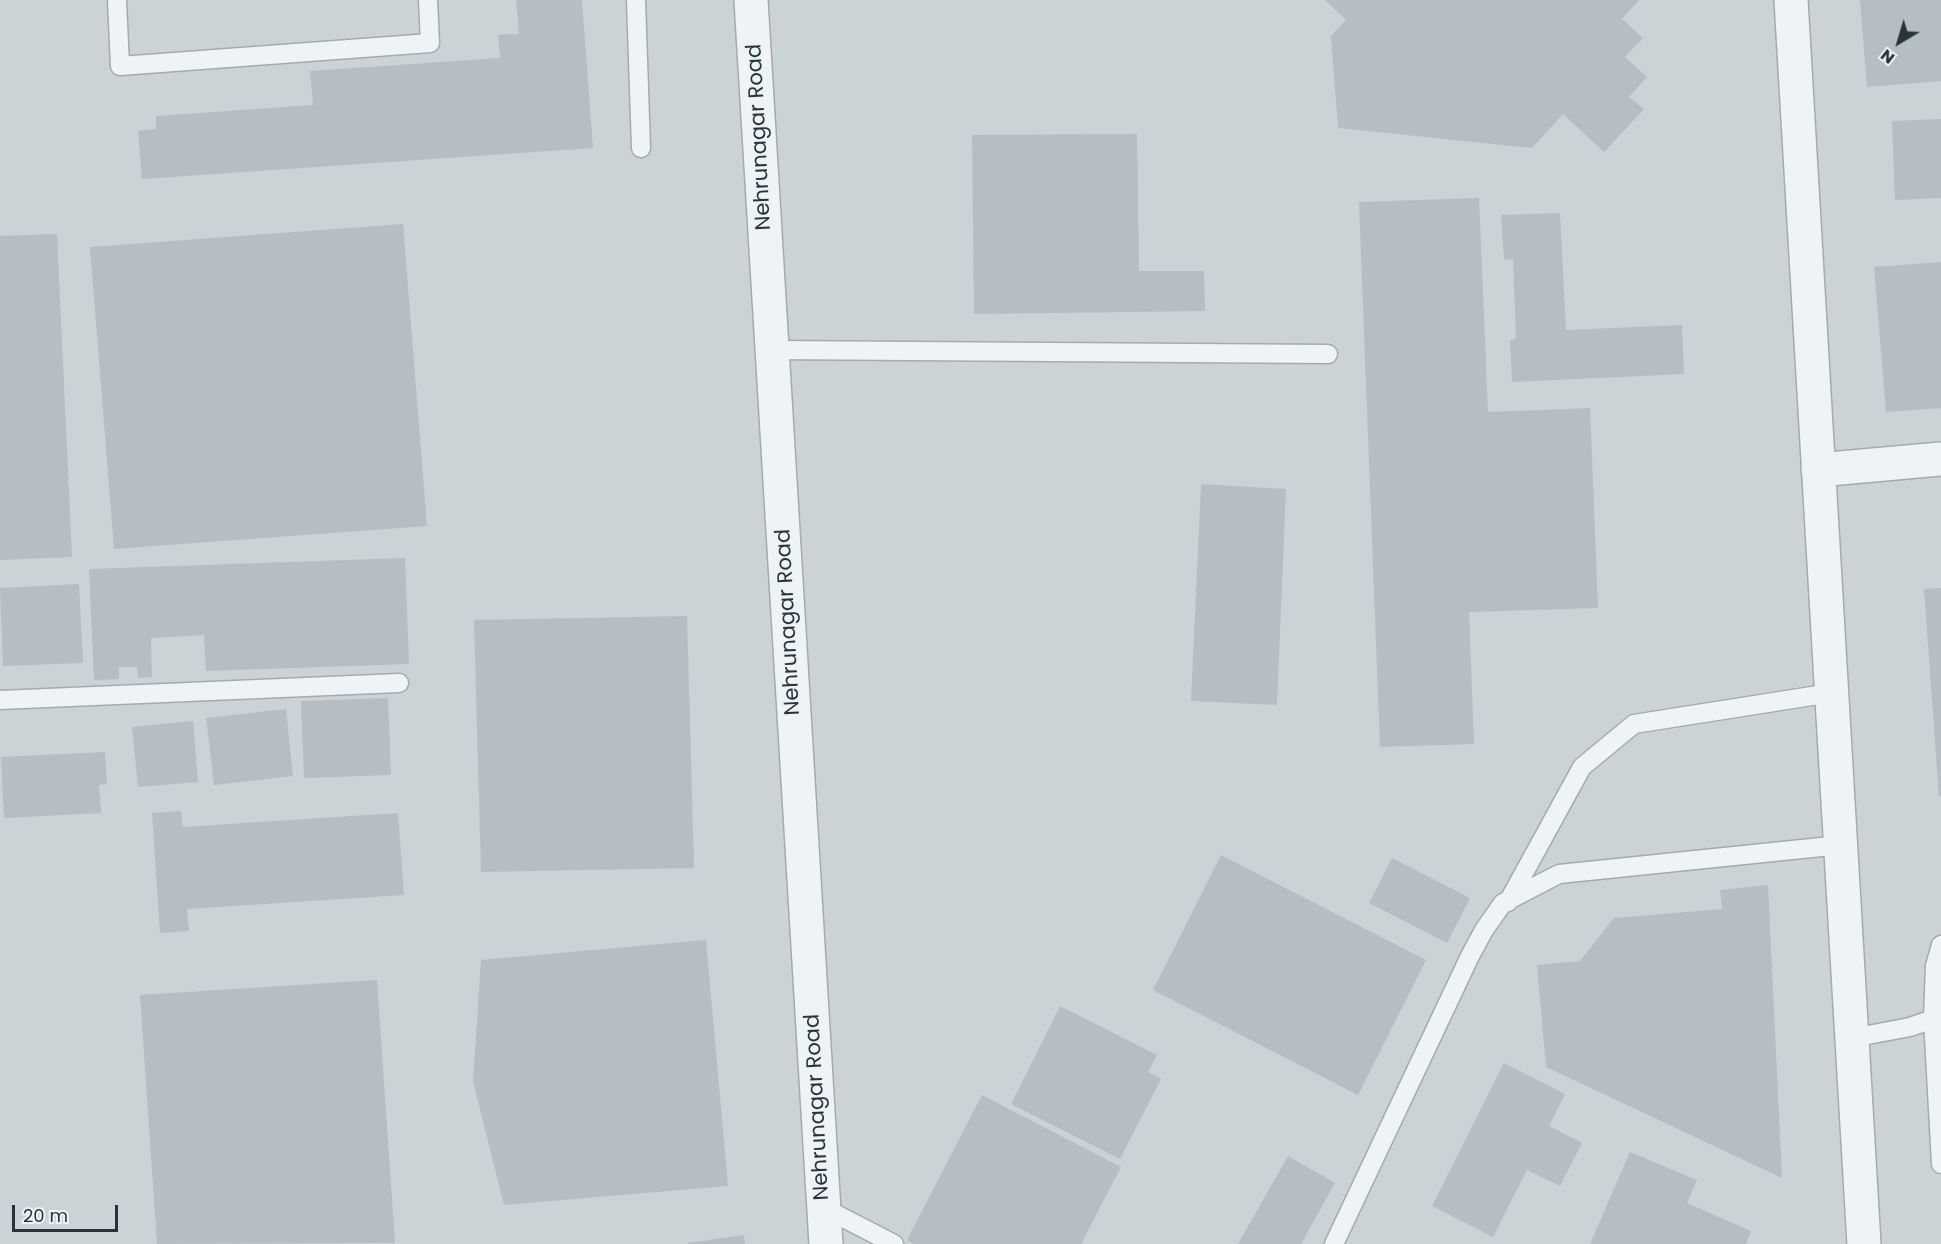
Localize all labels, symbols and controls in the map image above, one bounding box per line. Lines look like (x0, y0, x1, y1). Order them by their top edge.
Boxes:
north arrow (1869, 12, 1929, 72)
street label: Nehrunagar Road (743, 43, 777, 231)
text: N (1876, 44, 1899, 69)
street label: Nehrunagar Road (772, 528, 806, 716)
street label: Nehrunagar Road (801, 1013, 835, 1201)
scale bar (15, 1193, 122, 1231)
text: 20 m (23, 1203, 68, 1228)

